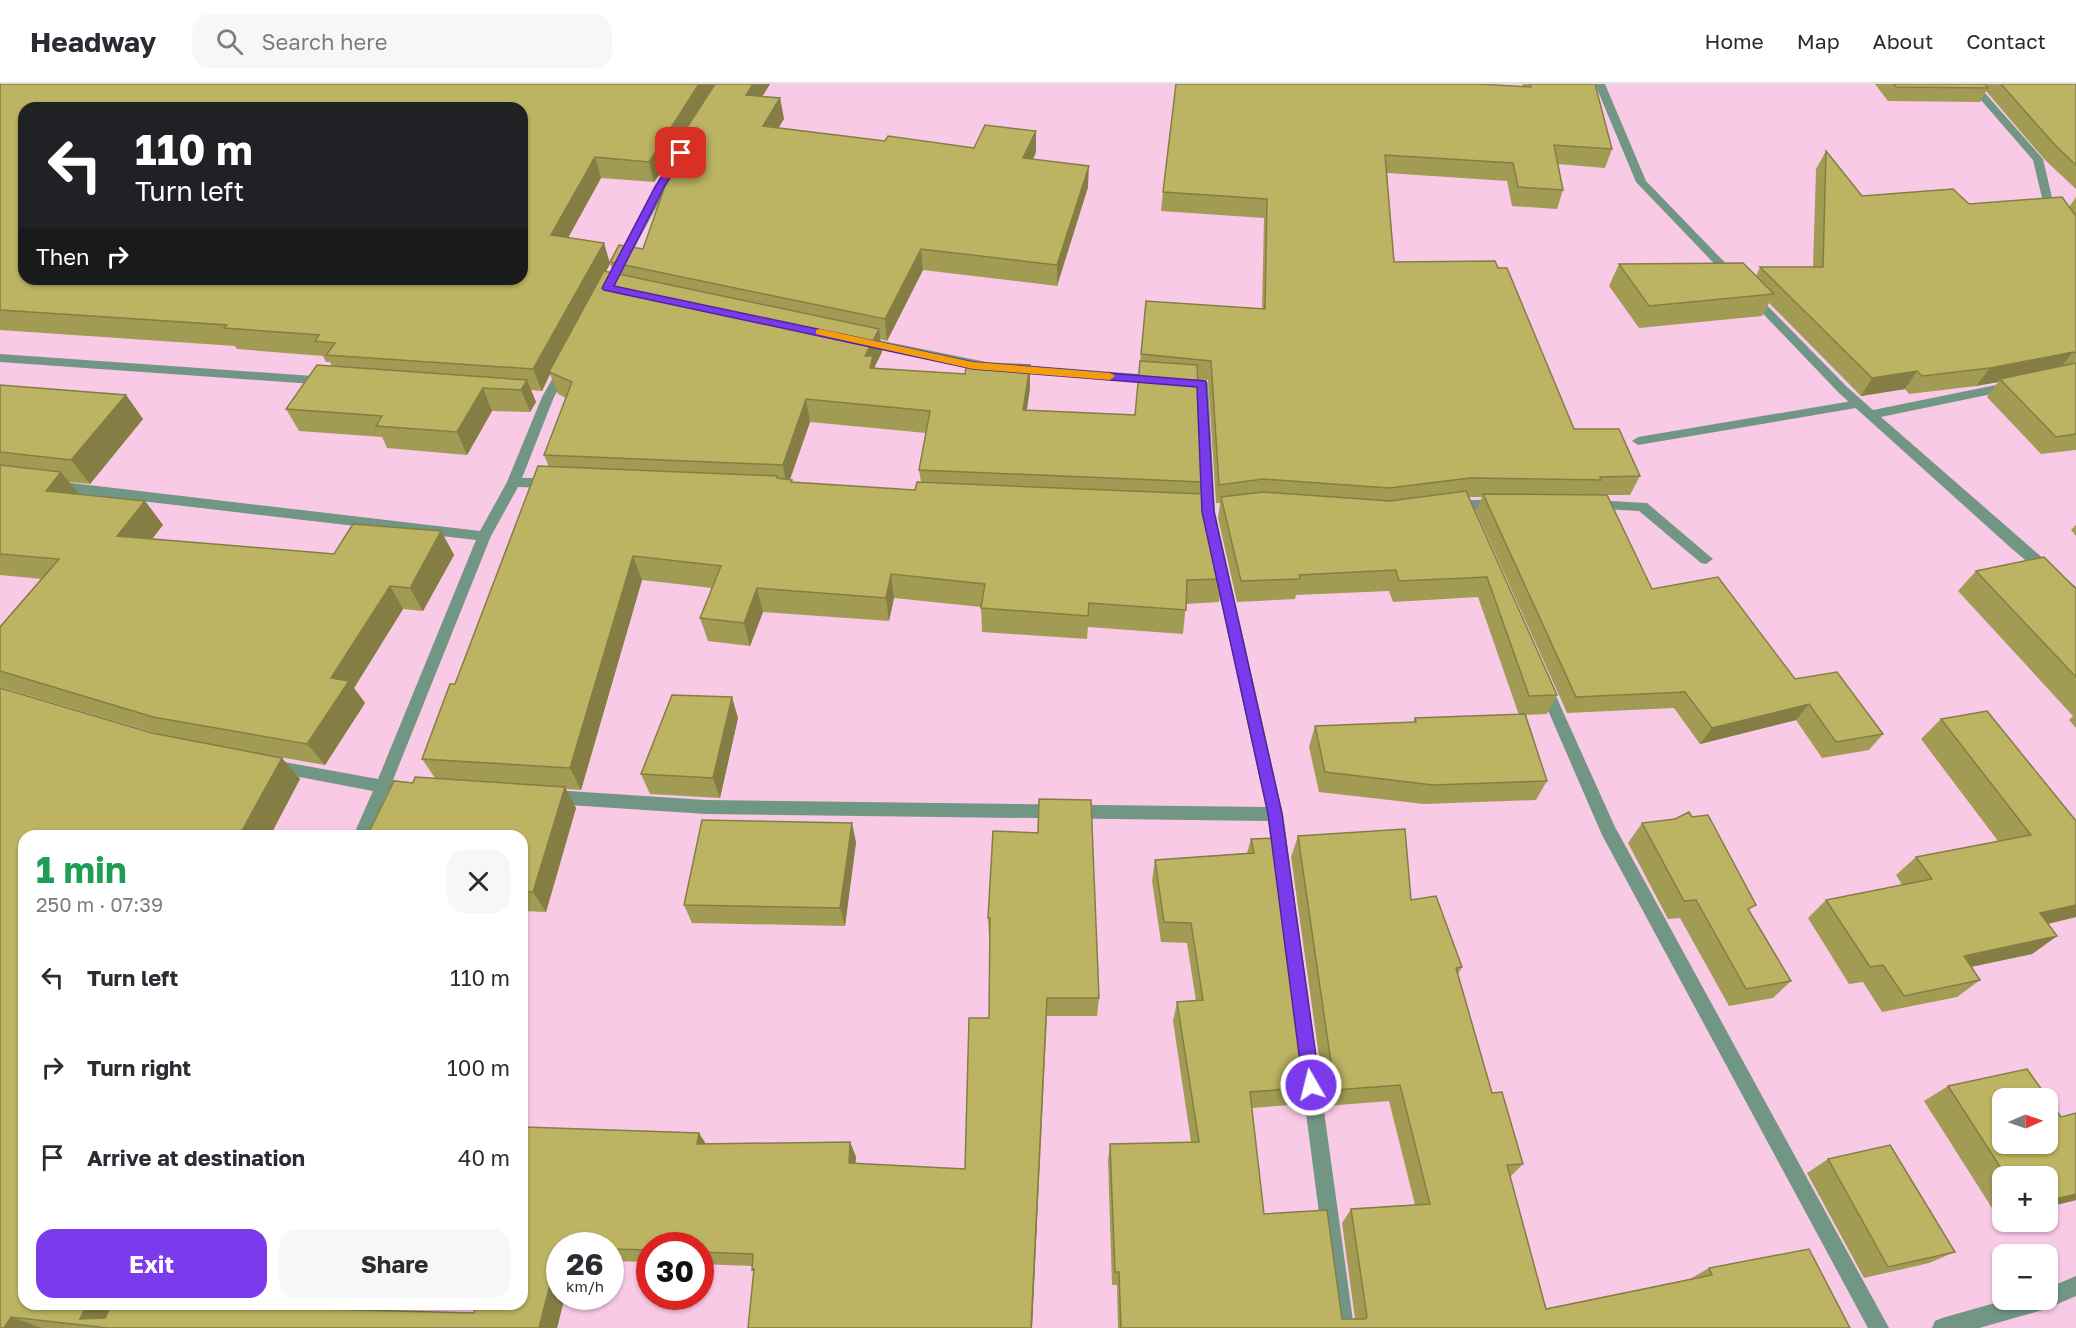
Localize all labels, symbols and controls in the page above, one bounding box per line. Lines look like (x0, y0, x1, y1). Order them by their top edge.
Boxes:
search box (192, 14, 612, 68)
text: Headway (30, 25, 156, 58)
icon: search (213, 25, 246, 58)
text: Search here (261, 28, 387, 55)
text: Home (1704, 28, 1764, 54)
text: Map (1797, 28, 1840, 54)
text: About (1873, 28, 1933, 54)
text: Contact (1966, 28, 2046, 54)
text: 110 m (135, 124, 253, 174)
icon: left (36, 126, 114, 204)
pin (655, 127, 706, 178)
icon: arrive (664, 136, 697, 169)
text: Turn left (135, 175, 244, 207)
icon: right (101, 240, 134, 273)
text: Then (36, 243, 89, 270)
text: 1 min (36, 848, 127, 891)
button: close (447, 850, 510, 913)
text: 250 m · 07:39 (36, 892, 163, 916)
icon: left (36, 961, 69, 994)
text: Turn left (87, 964, 178, 991)
text: 110 m (450, 964, 510, 991)
icon: right (36, 1051, 69, 1084)
position arrow (1279, 1053, 1343, 1117)
text: Turn right (87, 1054, 191, 1081)
text: 100 m (447, 1054, 510, 1081)
north arrow (1992, 1088, 2058, 1154)
map controls (1992, 1088, 2058, 1310)
icon: arrive (36, 1141, 69, 1174)
text: Arrive at destination (87, 1144, 305, 1171)
text: 40 m (458, 1144, 510, 1171)
button: + (1992, 1166, 2058, 1232)
button: Exit (36, 1229, 267, 1298)
button: Share (279, 1229, 510, 1298)
speed limit sign: 30 (636, 1232, 714, 1310)
button: − (1992, 1244, 2058, 1310)
text: 26 (566, 1246, 604, 1282)
text: km/h (566, 1277, 604, 1295)

